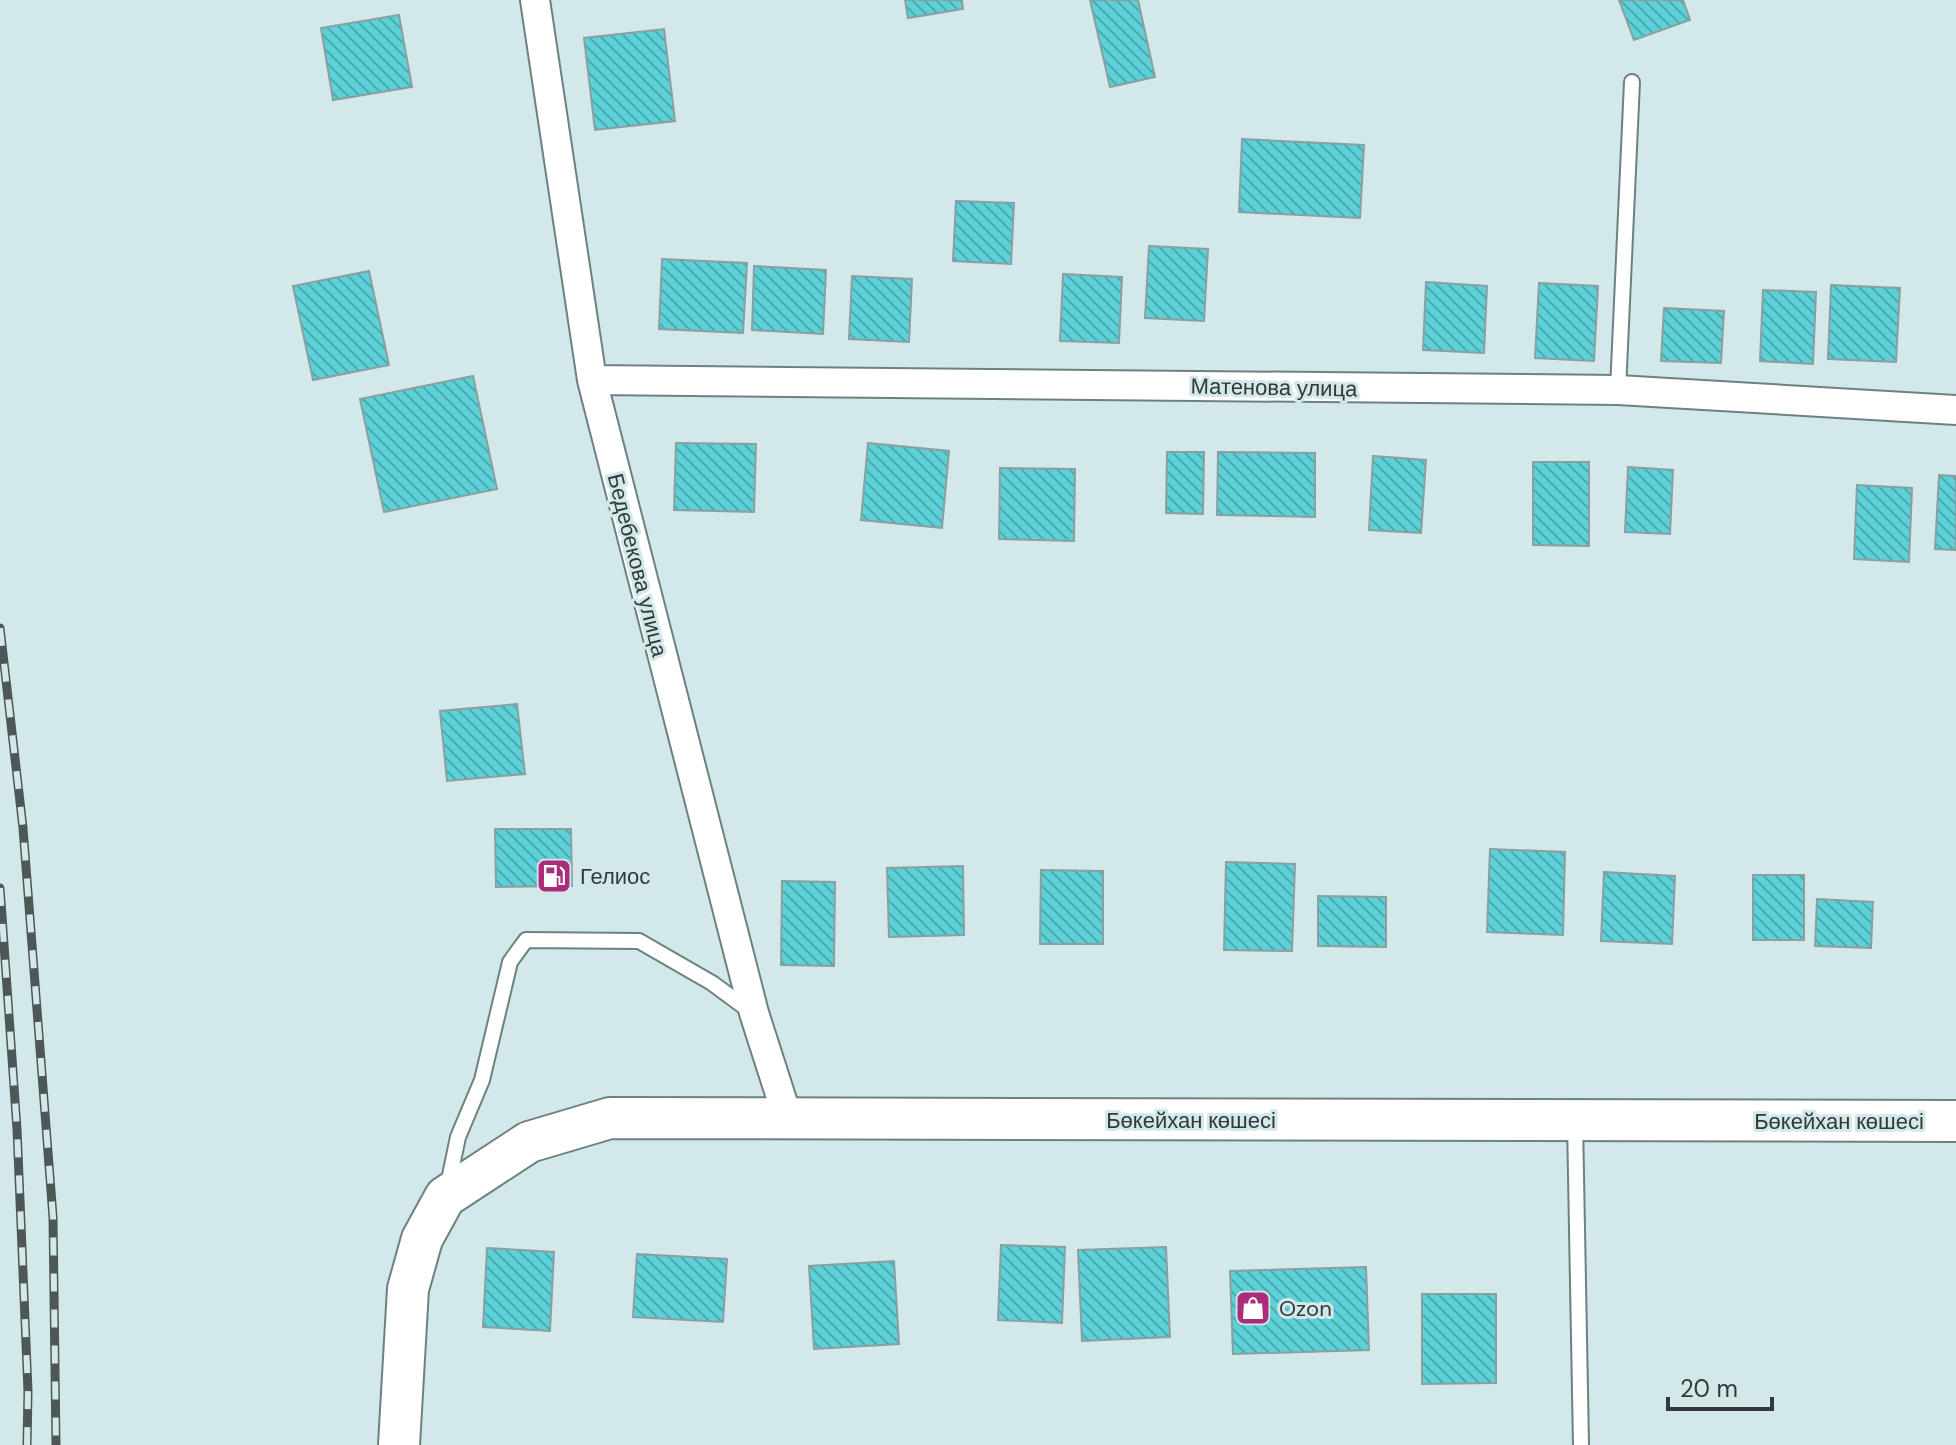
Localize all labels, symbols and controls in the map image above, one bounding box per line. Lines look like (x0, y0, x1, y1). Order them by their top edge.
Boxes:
street label: Матенова улица (1190, 372, 1358, 403)
street label: Бедебекова улица (601, 471, 674, 660)
fuel station icon: Гелиос (535, 857, 573, 895)
place label: Гелиос (580, 862, 650, 891)
street label: Бөкейхан көшесі (1106, 1106, 1276, 1135)
street label: Бөкейхан көшесі (1754, 1107, 1924, 1136)
shop icon: Ozon (1234, 1289, 1272, 1327)
place label: Ozon (1279, 1294, 1332, 1323)
scale bar (1668, 1361, 1772, 1411)
text: 20 m (1680, 1373, 1738, 1404)

